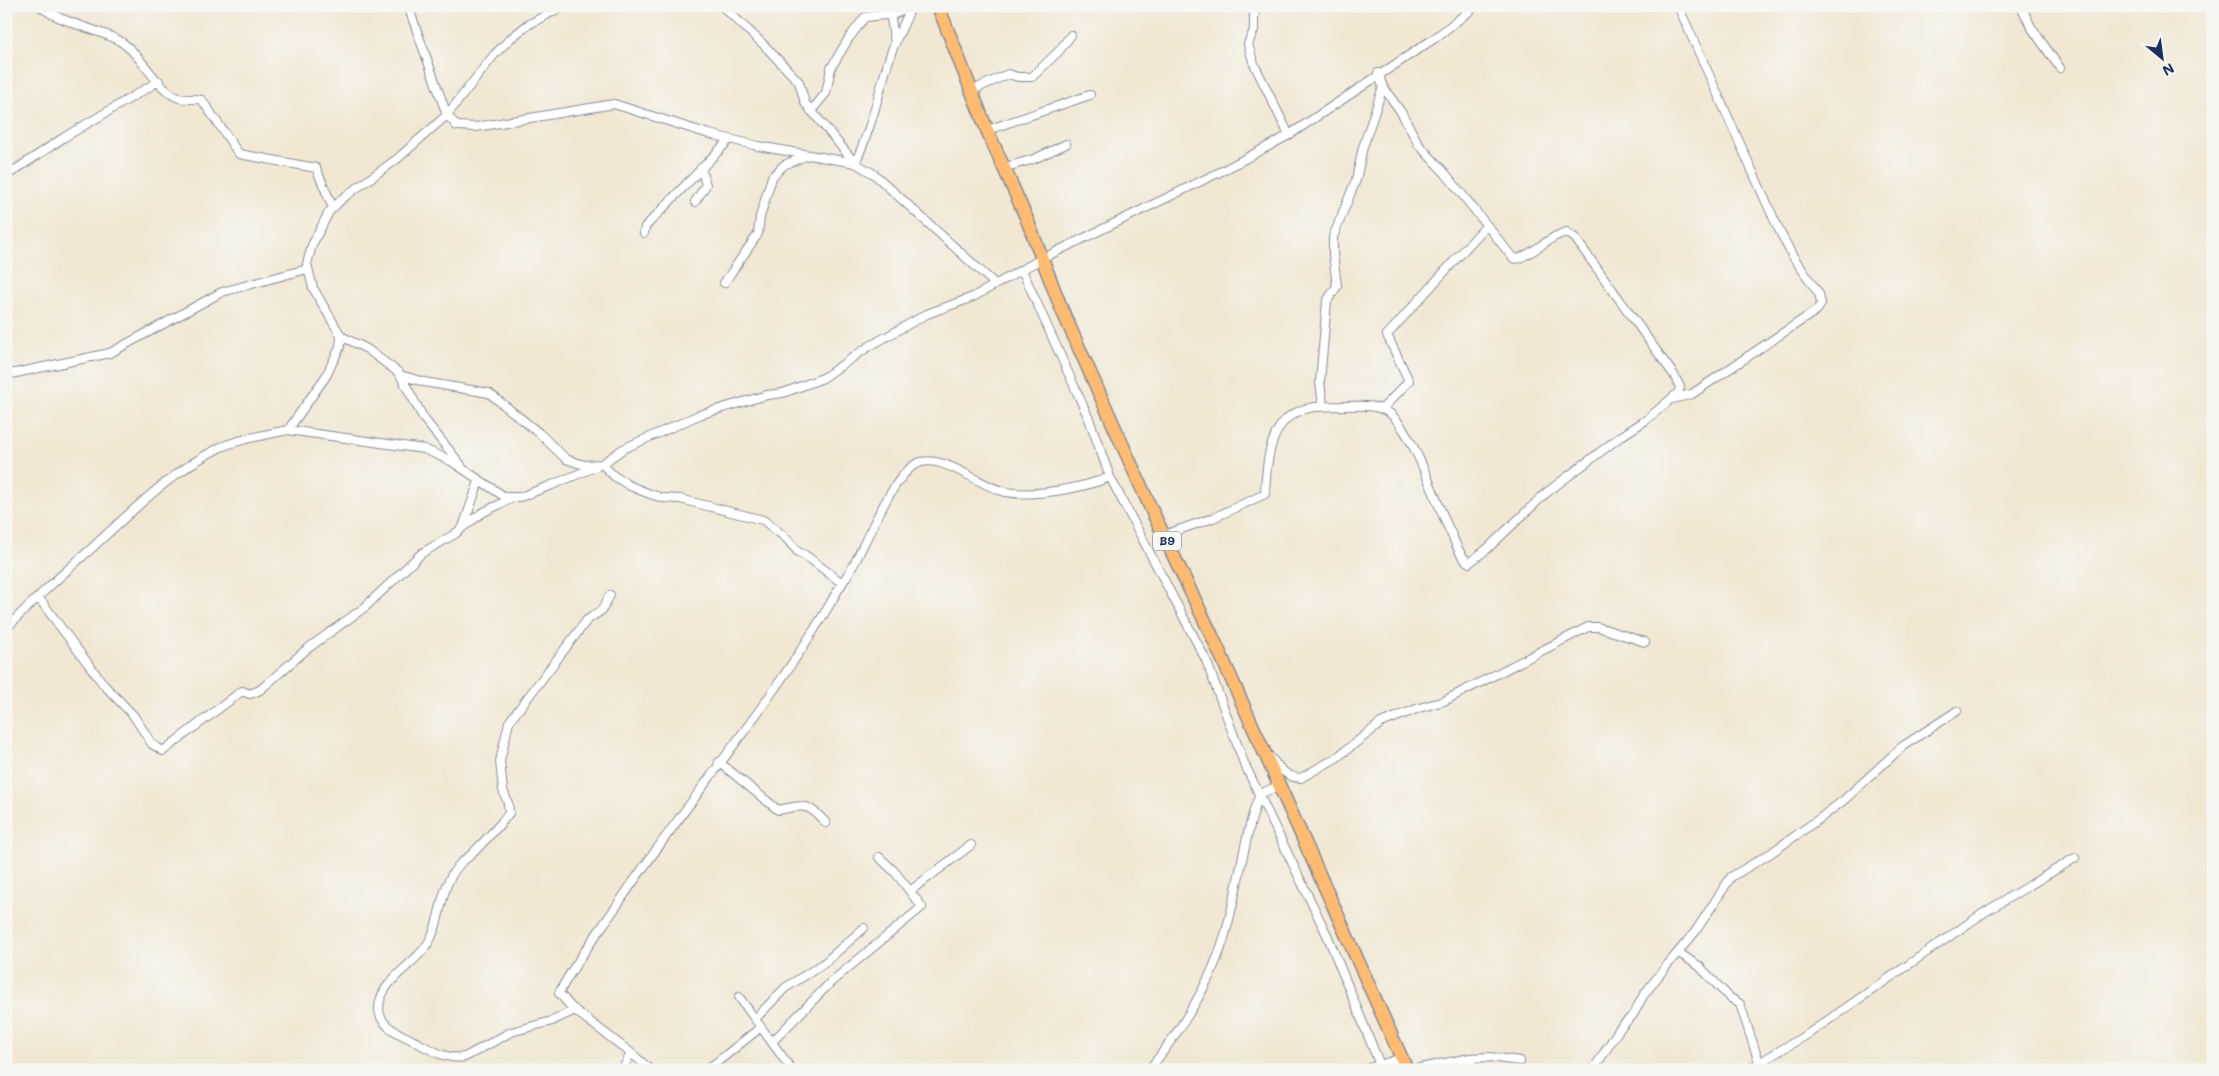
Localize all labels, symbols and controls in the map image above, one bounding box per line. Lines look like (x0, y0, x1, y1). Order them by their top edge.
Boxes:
north arrow (2136, 32, 2186, 82)
text: N (2159, 59, 2178, 81)
road number: B9 (1153, 532, 1181, 550)

